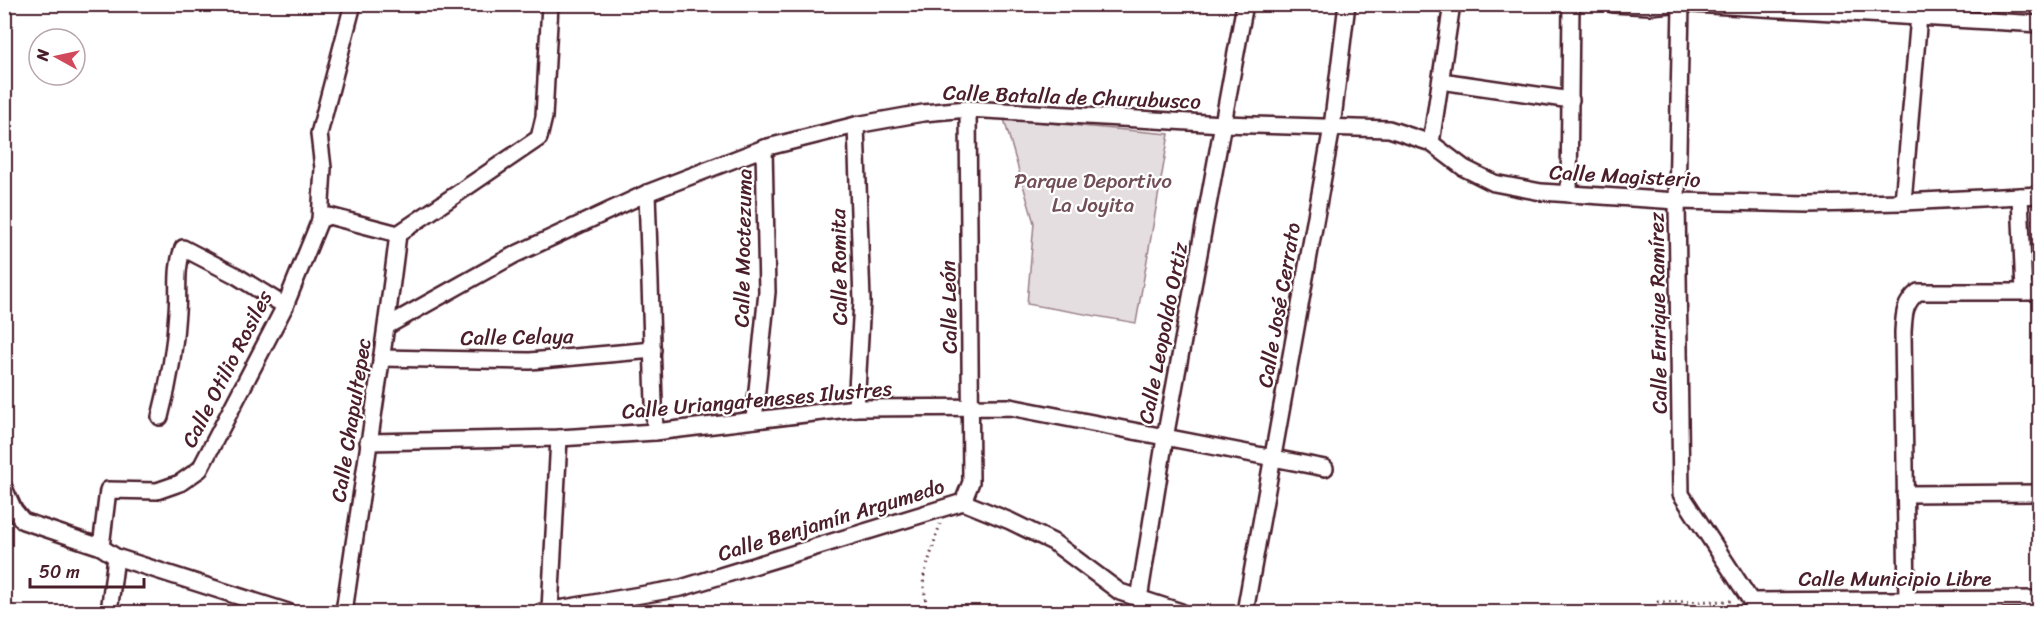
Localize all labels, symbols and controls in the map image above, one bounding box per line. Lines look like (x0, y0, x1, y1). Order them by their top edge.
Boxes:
north arrow (27, 27, 87, 87)
text: N (27, 47, 58, 63)
street label: Calle Batalla de Churubusco (942, 74, 1202, 121)
street label: Calle Magisterio (1548, 153, 1702, 199)
park label: Parque Deportivo La Joyita (1014, 162, 1172, 224)
street label: Calle Moctezuma (723, 168, 763, 328)
street label: Calle Romita (819, 208, 859, 326)
street label: Calle Enrique Ramírez (1637, 211, 1679, 414)
street label: Calle José Cerrato (1246, 219, 1312, 391)
street label: Calle Leopoldo Ortiz (1127, 238, 1199, 427)
street label: Calle León (929, 260, 969, 354)
street label: Calle Otilio Rosiles (171, 283, 283, 455)
street label: Calle Celaya (460, 317, 574, 357)
street label: Calle Chapultepec (319, 335, 383, 505)
street label: Calle Uriangateneses Ilustres (620, 369, 894, 431)
street label: Calle Benjamín Argumedo (713, 467, 949, 573)
scale bar (30, 551, 144, 589)
text: 50 m (39, 556, 80, 588)
street label: Calle Municipio Libre (1798, 560, 1992, 598)

